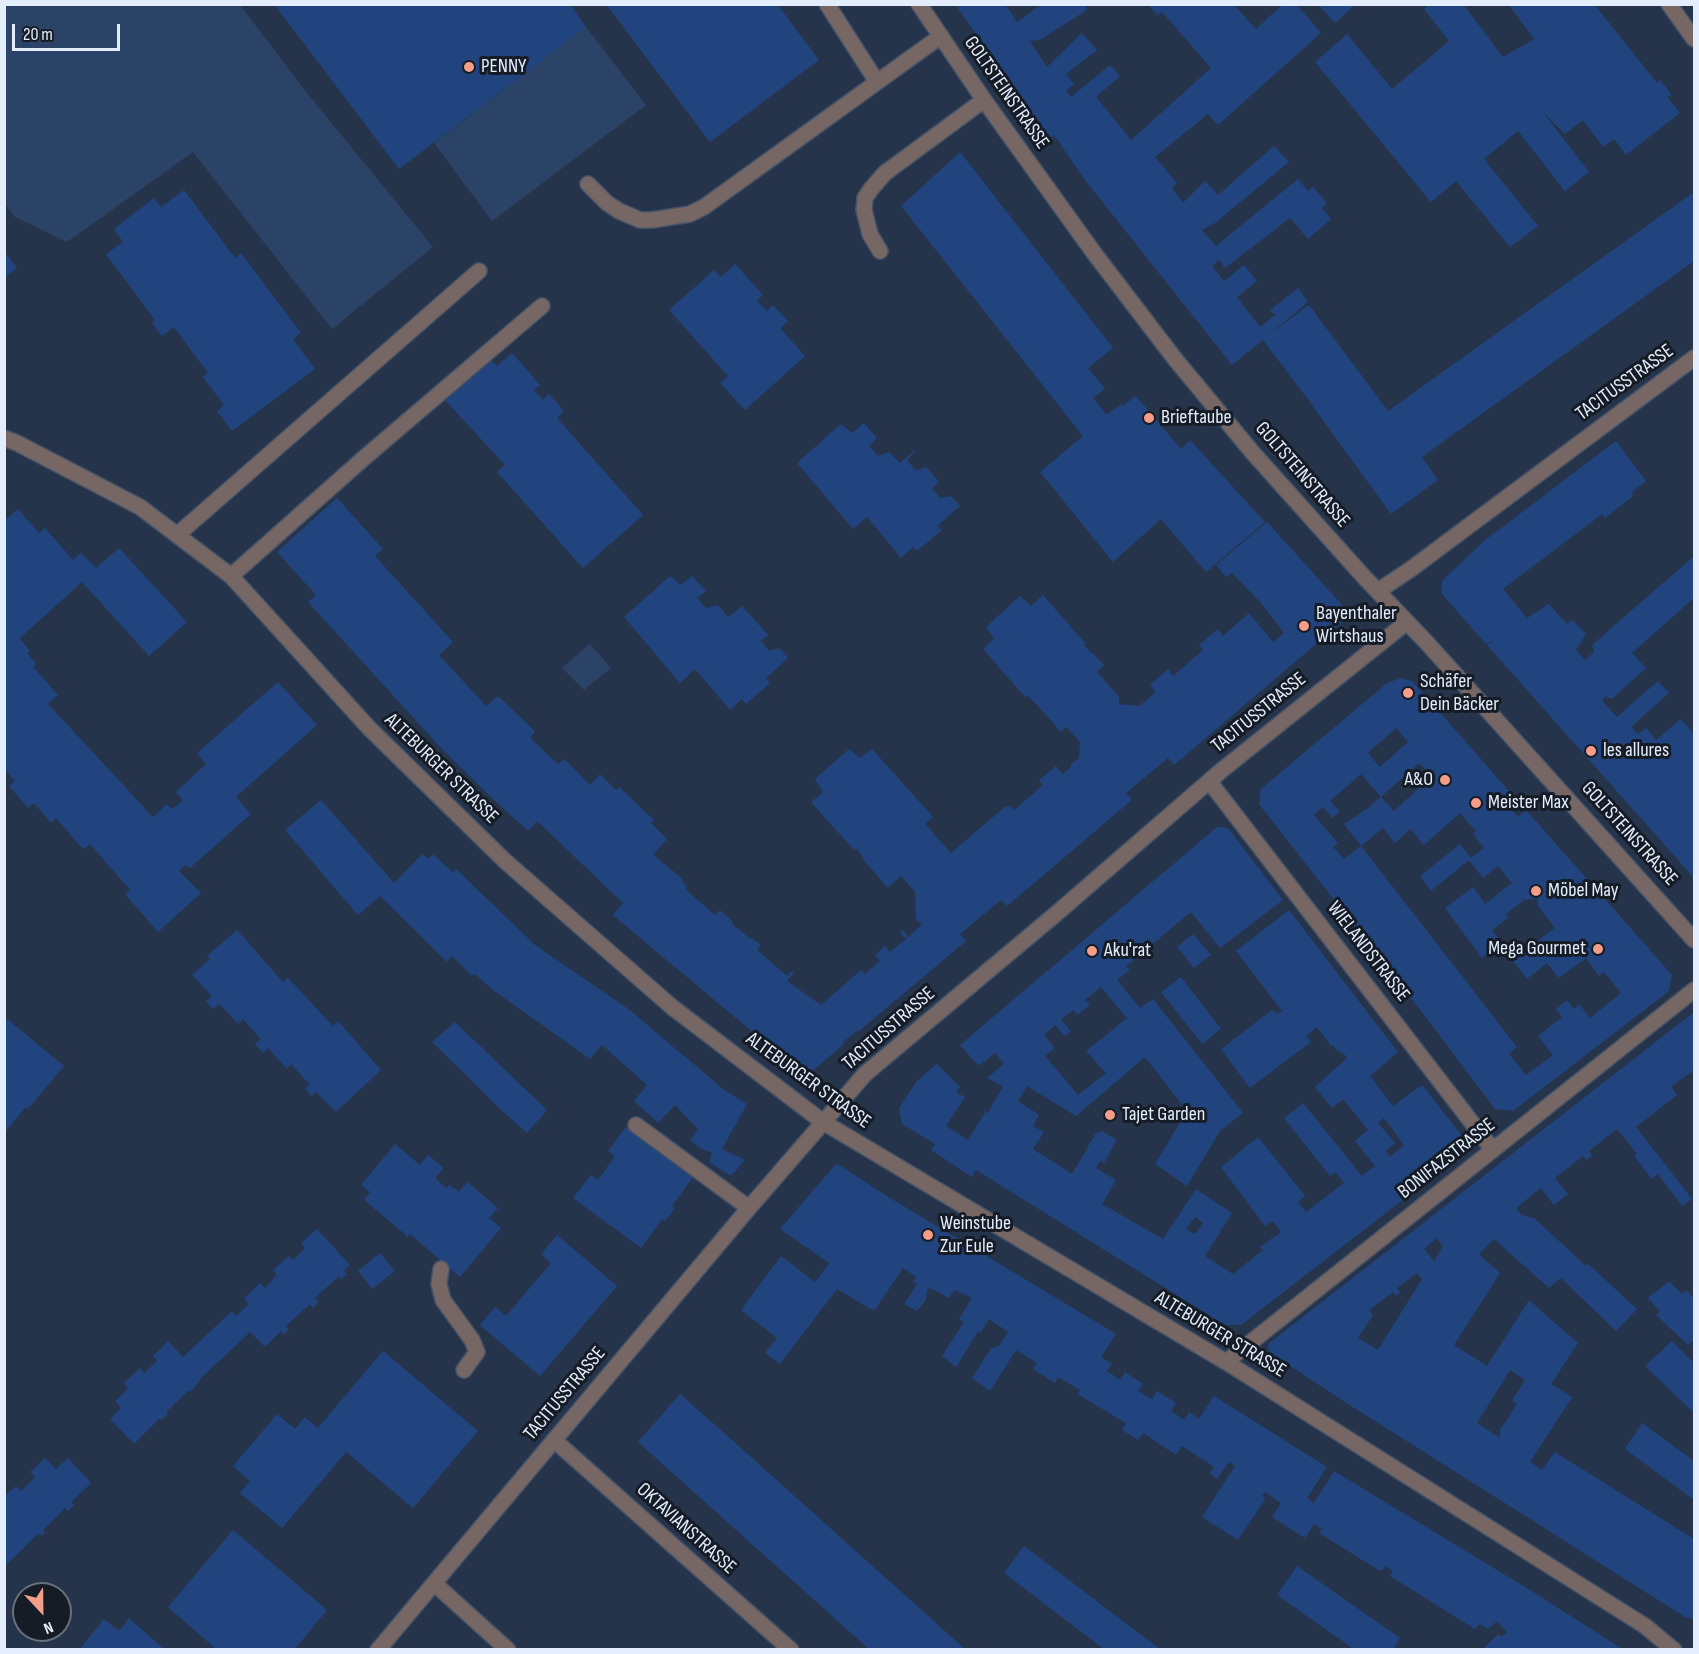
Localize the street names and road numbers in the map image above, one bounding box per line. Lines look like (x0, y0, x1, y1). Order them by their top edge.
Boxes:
street label: GOLTSTEINSTRASSE (958, 32, 1054, 154)
street label: TACITUSSTRASSE (1571, 340, 1679, 426)
street label: GOLTSTEINSTRASSE (1250, 417, 1354, 533)
street label: TACITUSSTRASSE (1207, 668, 1311, 758)
street label: ALTEBURGER STRASSE (379, 709, 503, 829)
street label: GOLTSTEINSTRASSE (1576, 777, 1682, 891)
street label: WIELANDSTRASSE (1321, 897, 1415, 1007)
street label: TACITUSSTRASSE (838, 982, 940, 1076)
street label: ALTEBURGER STRASSE (741, 1028, 875, 1134)
street label: BONIFAZSTRASSE (1394, 1114, 1500, 1204)
street label: ALTEBURGER STRASSE (1150, 1286, 1290, 1384)
street label: TACITUSSTRASSE (519, 1342, 611, 1446)
street label: OKTAVIANSTRASSE (631, 1478, 741, 1580)

